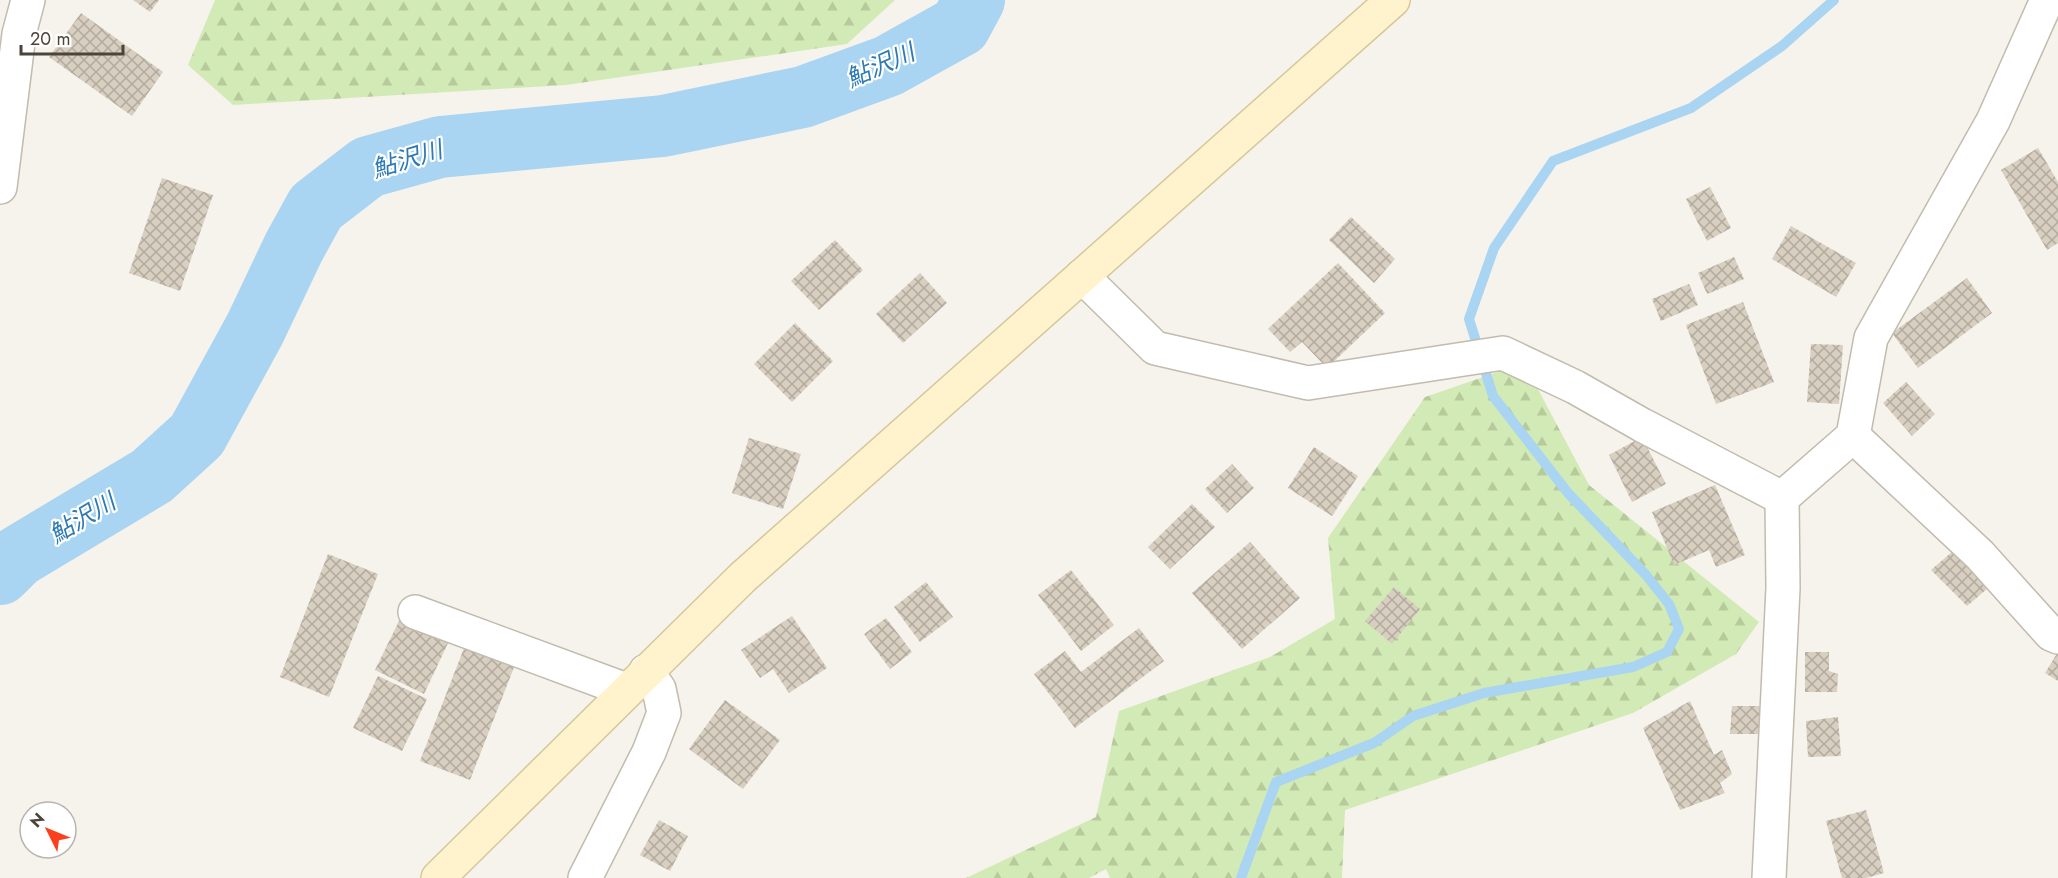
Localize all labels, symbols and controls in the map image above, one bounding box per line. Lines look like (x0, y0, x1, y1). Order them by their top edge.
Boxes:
scale bar (21, 18, 123, 56)
text: 20 m (30, 26, 70, 52)
water label: 鮎沢川 (840, 33, 923, 96)
water label: 鮎沢川 (367, 131, 449, 186)
water label: 鮎沢川 (42, 483, 124, 552)
north arrow (18, 800, 78, 860)
text: N (25, 808, 50, 833)

